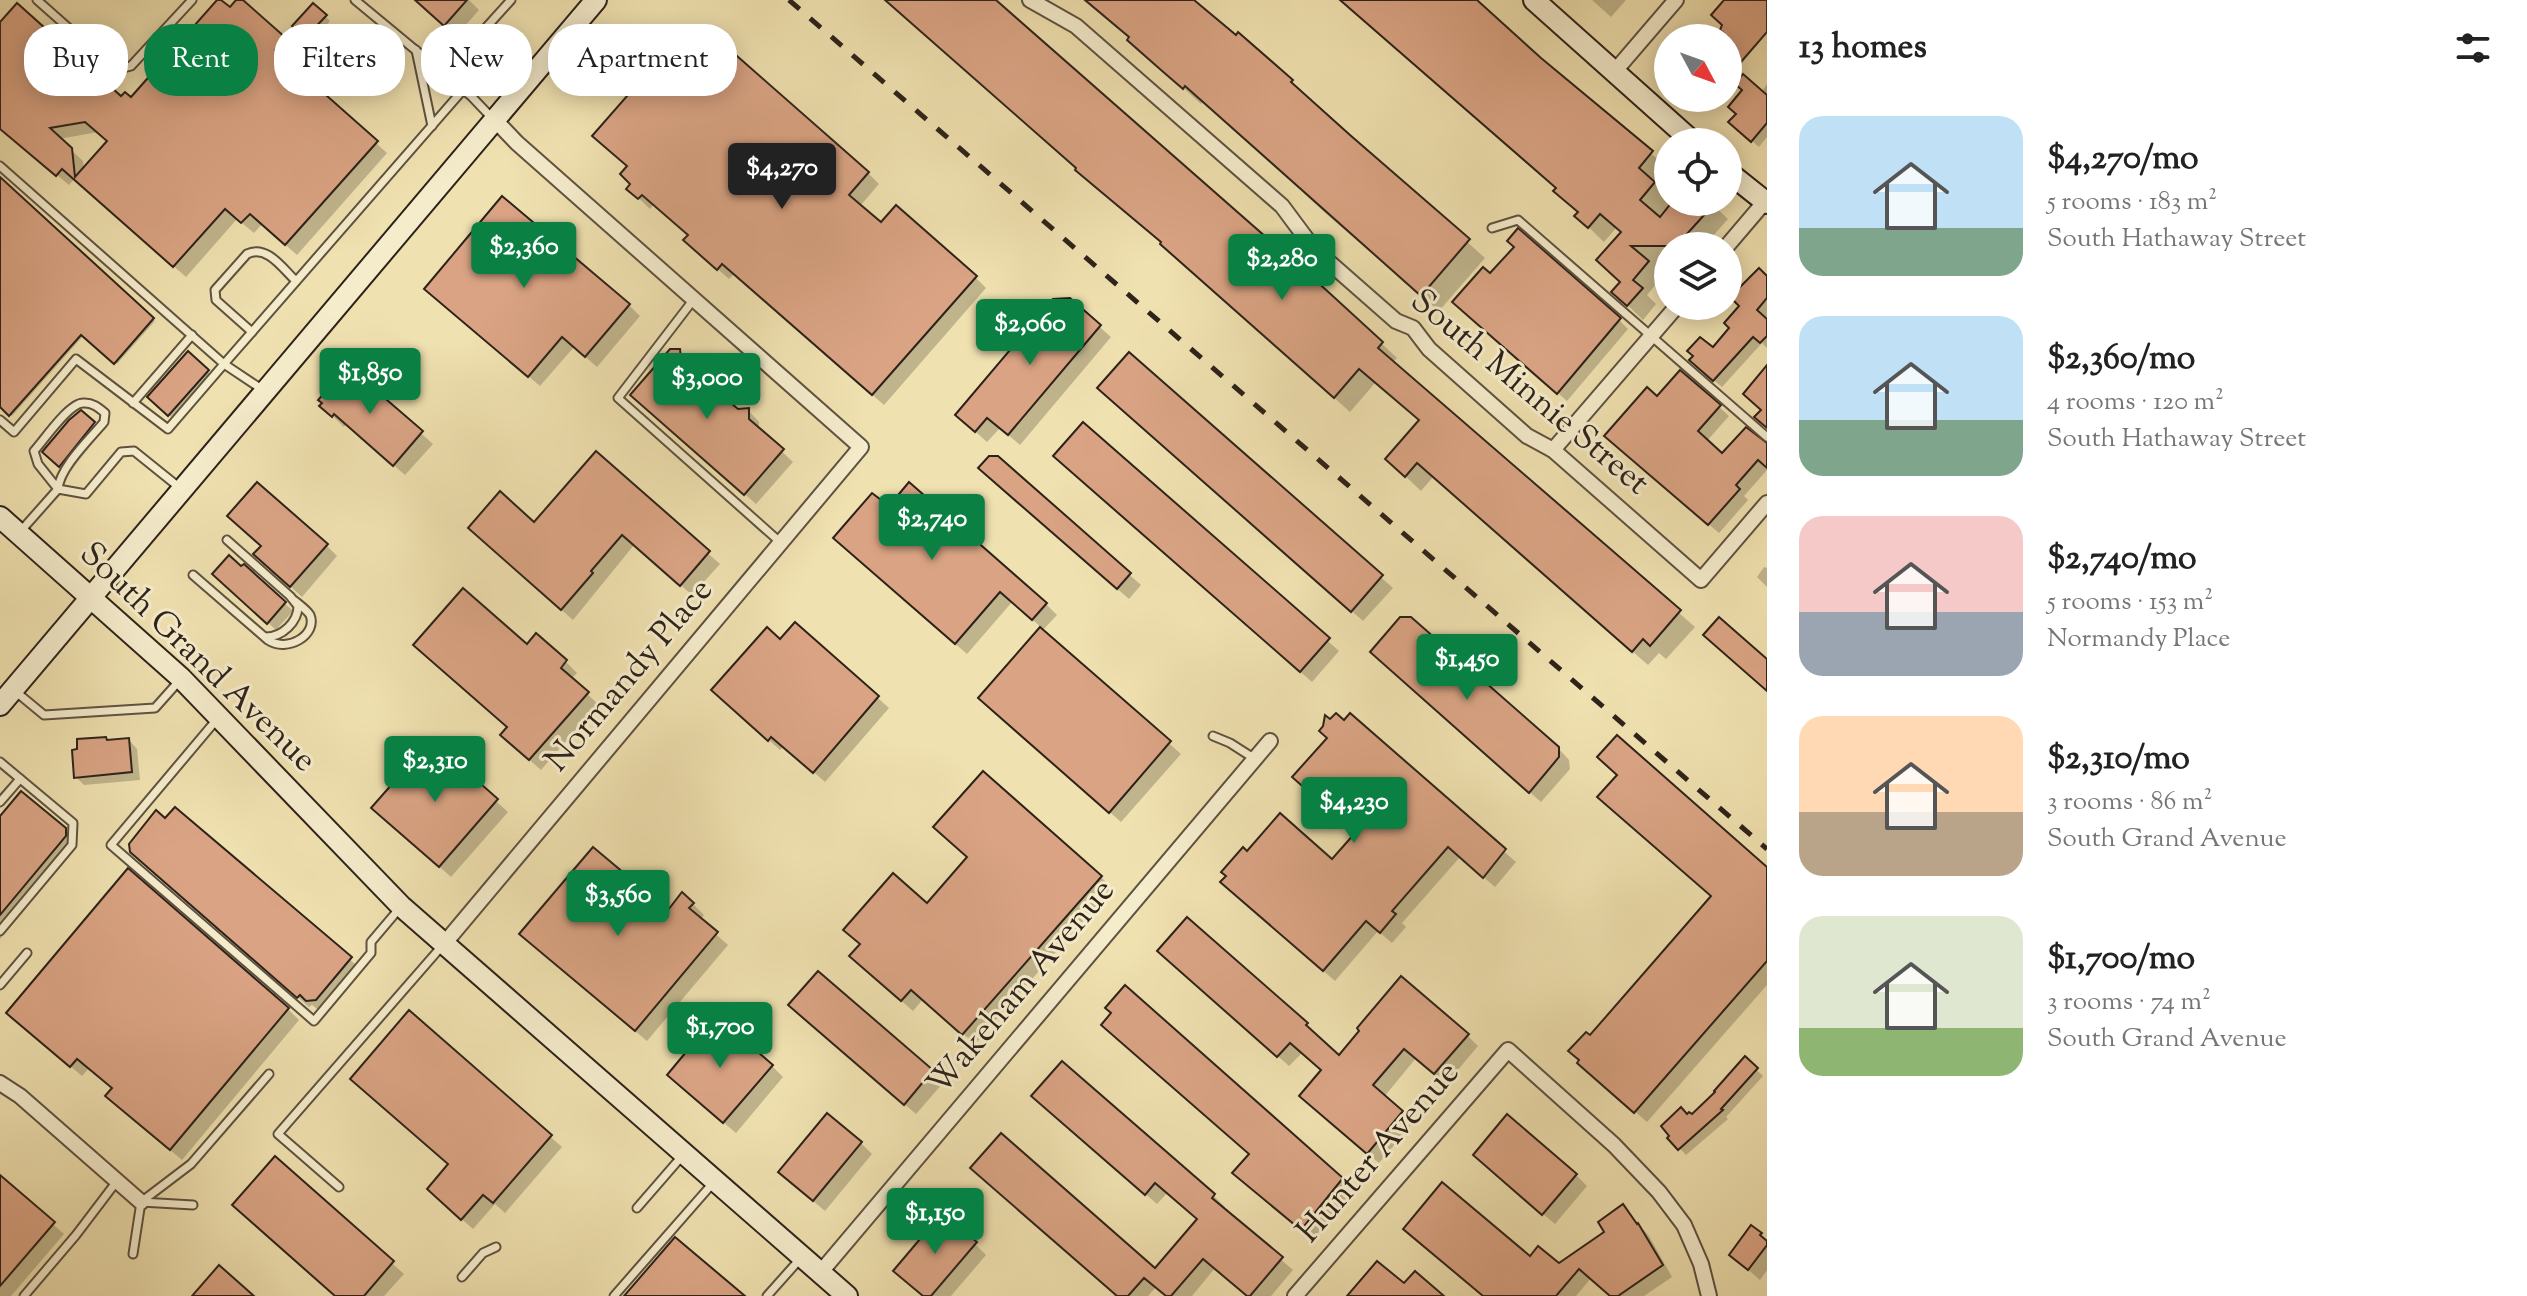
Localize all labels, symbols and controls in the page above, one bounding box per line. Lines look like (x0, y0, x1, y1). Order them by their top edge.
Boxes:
chip: Buy (24, 24, 128, 96)
chip: Rent (144, 24, 258, 96)
chip: Filters (274, 24, 405, 96)
chip: New (421, 24, 532, 96)
chip: Apartment (548, 24, 737, 96)
north arrow (1654, 24, 1742, 112)
map controls (1654, 24, 1742, 320)
text: 13 homes (1799, 24, 1927, 73)
icon: filters (2451, 26, 2495, 70)
button: locate (1654, 128, 1742, 216)
text: $4,270/mo (2047, 135, 2199, 184)
pin: $4,270 (717, 143, 847, 211)
icon: home (1863, 148, 1959, 244)
text: $4,270 (746, 150, 818, 187)
text: 5 rooms · 183 m² (2047, 184, 2217, 221)
text: South Hathaway Street (2047, 221, 2306, 258)
pin: $2,360 (459, 222, 589, 290)
text: $2,360 (489, 229, 559, 266)
button: layers (1654, 232, 1742, 320)
pin: $2,280 (1217, 234, 1347, 302)
text: $2,280 (1246, 241, 1318, 278)
street label: South Minnie Street (1399, 278, 1659, 508)
pin: $2,060 (965, 299, 1095, 367)
text: $2,060 (994, 306, 1066, 343)
text: $2,360/mo (2047, 335, 2195, 384)
pin: $1,850 (305, 348, 435, 416)
icon: home (1863, 348, 1959, 444)
pin: $3,000 (642, 353, 772, 421)
text: $1,850 (338, 355, 402, 392)
text: $3,000 (671, 360, 743, 397)
text: 4 rooms · 120 m² (2047, 384, 2224, 421)
text: South Hathaway Street (2047, 421, 2306, 458)
pin: $2,740 (867, 494, 997, 562)
text: $2,740 (897, 501, 967, 538)
street label: South Grand Avenue (67, 532, 327, 784)
text: $2,740/mo (2047, 535, 2197, 584)
icon: home (1863, 548, 1959, 644)
street label: Normandy Place (534, 568, 726, 784)
text: 5 rooms · 153 m² (2047, 584, 2213, 621)
text: Normandy Place (2047, 621, 2230, 658)
pin: $1,450 (1402, 634, 1532, 702)
text: $1,450 (1435, 641, 1499, 678)
text: $2,310/mo (2047, 735, 2190, 784)
pin: $2,310 (370, 736, 500, 804)
text: $2,310 (402, 743, 468, 780)
icon: home (1863, 748, 1959, 844)
pin: $4,230 (1289, 777, 1419, 845)
text: $4,230 (1319, 784, 1389, 821)
text: 3 rooms · 86 m² (2047, 784, 2212, 821)
text: South Grand Avenue (2047, 821, 2287, 858)
street label: Wakeham Avenue (917, 869, 1127, 1107)
pin: $3,560 (553, 870, 683, 938)
text: $3,560 (585, 877, 651, 914)
text: $1,700/mo (2047, 935, 2195, 984)
icon: home (1863, 948, 1959, 1044)
text: 3 rooms · 74 m² (2047, 984, 2211, 1021)
pin: $1,700 (655, 1002, 785, 1070)
text: $1,700 (685, 1009, 755, 1046)
text: South Grand Avenue (2047, 1021, 2287, 1058)
street label: Hunter Avenue (1286, 1051, 1472, 1255)
pin: $1,150 (870, 1188, 1000, 1256)
text: $1,150 (905, 1195, 965, 1232)

